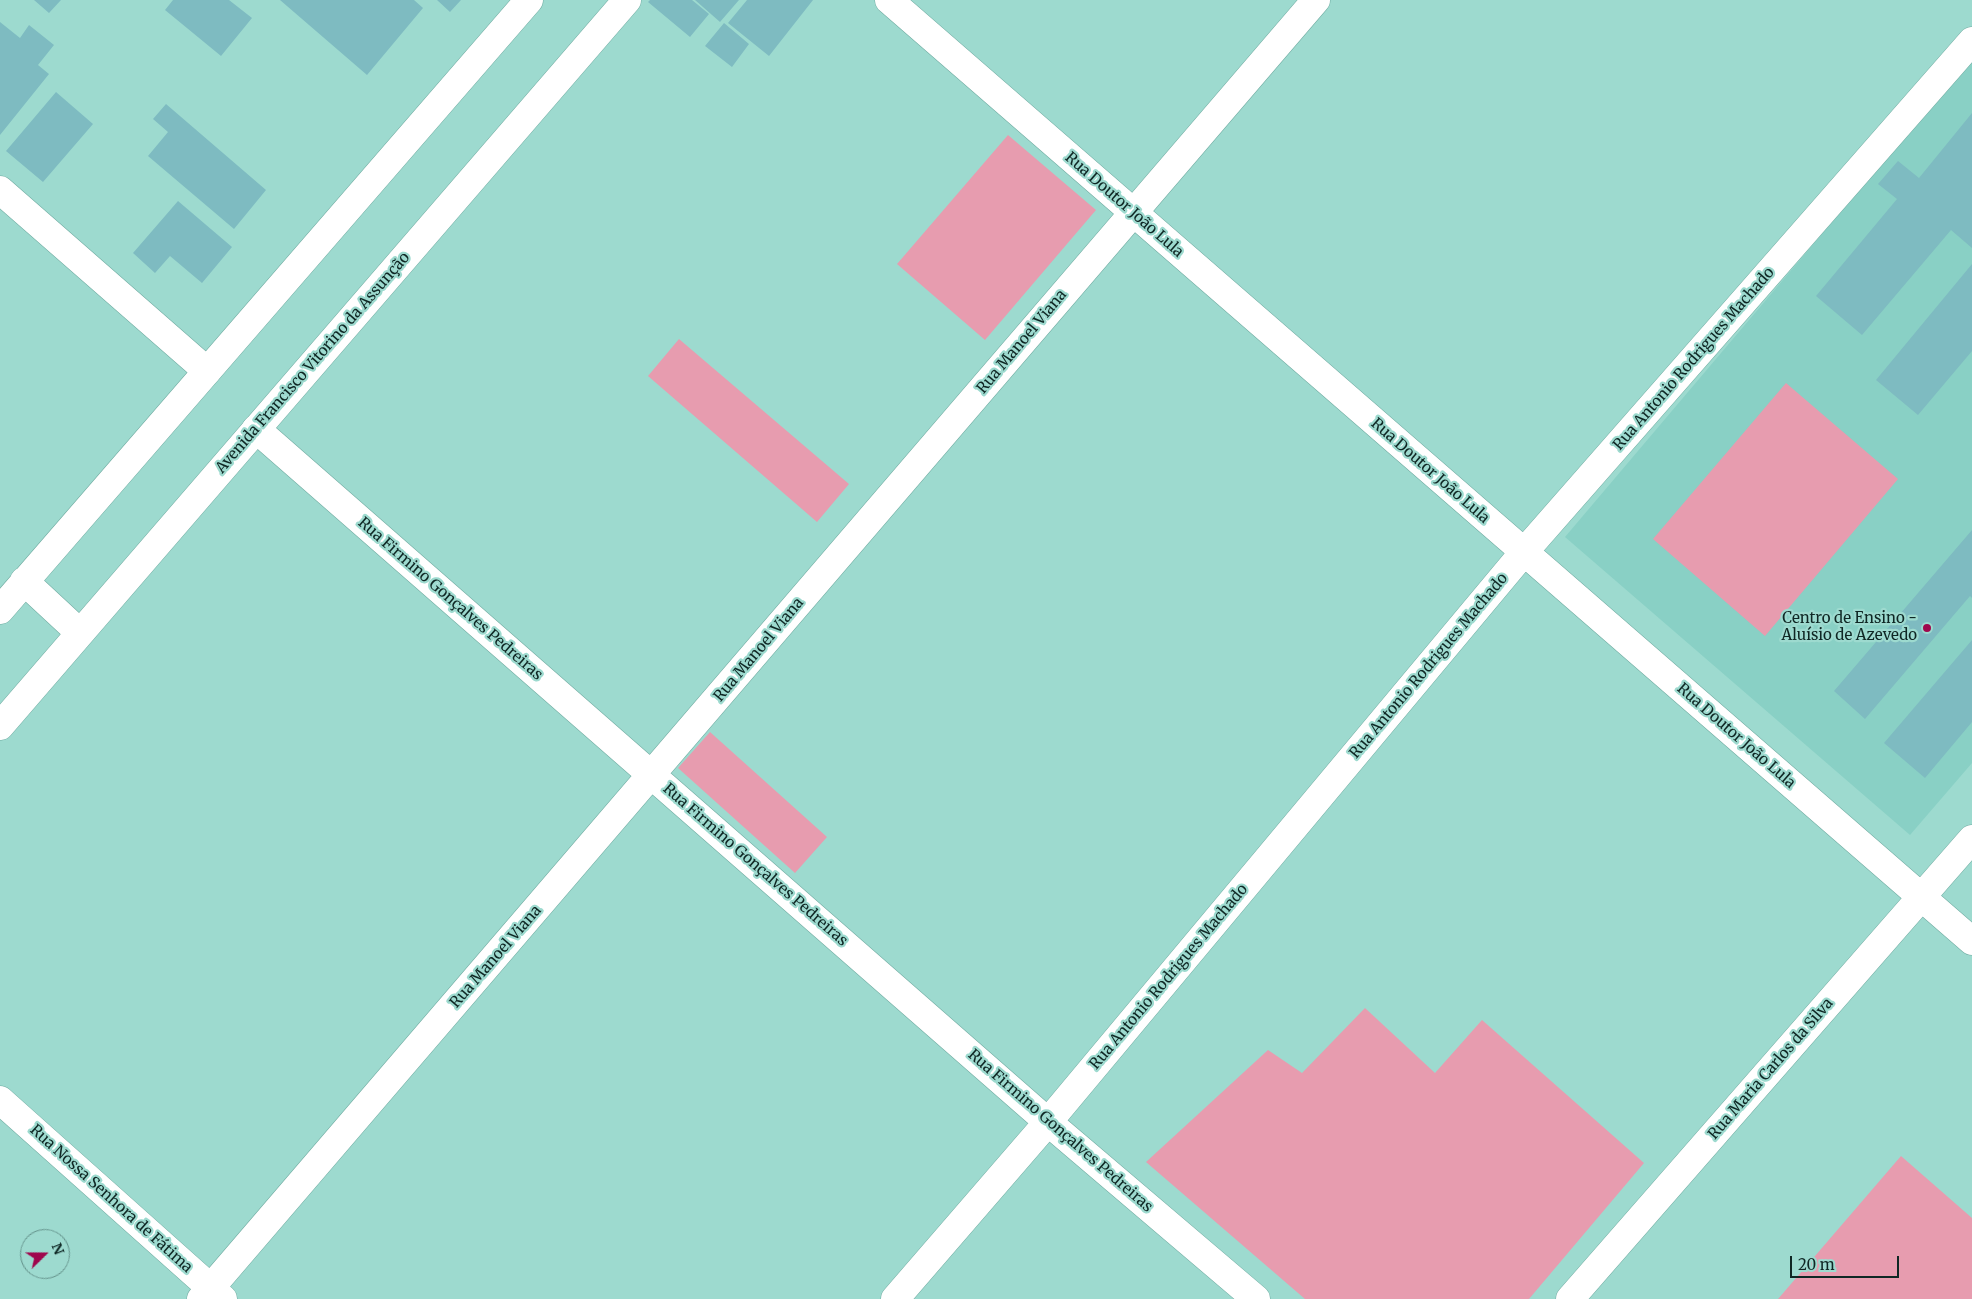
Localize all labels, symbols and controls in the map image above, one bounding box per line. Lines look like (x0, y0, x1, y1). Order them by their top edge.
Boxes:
street label: Rua Doutor João Lula (1061, 149, 1187, 261)
street label: Avenida Francisco Vitorino da Assunção (212, 249, 414, 477)
street label: Rua Antonio Rodrigues Machado (1610, 264, 1778, 454)
street label: Rua Manoel Viana (973, 286, 1071, 398)
street label: Rua Doutor João Lula (1367, 415, 1493, 527)
street label: Rua Firmino Gonçalves Pedreiras (354, 514, 546, 684)
street label: Rua Antonio Rodrigues Machado (1346, 570, 1512, 762)
street label: Rua Manoel Viana (710, 594, 808, 706)
place label: Centro de Ensino - Aluísio de Azevedo (1782, 610, 1917, 645)
marker: Centro de Ensino - Aluísio de Azevedo (1921, 622, 1933, 634)
street label: Rua Doutor João Lula (1673, 680, 1799, 792)
street label: Rua Firmino Gonçalves Pedreiras (659, 780, 851, 950)
street label: Rua Antonio Rodrigues Machado (1086, 881, 1252, 1073)
street label: Rua Manoel Viana (447, 902, 545, 1012)
street label: Rua Maria Carlos da Silva (1705, 995, 1837, 1143)
street label: Rua Firmino Gonçalves Pedreiras (964, 1046, 1156, 1216)
street label: Rua Nossa Senhora de Fátima (26, 1121, 196, 1277)
north arrow (20, 1229, 70, 1279)
scale bar (1792, 1246, 1901, 1278)
text: 20 m (1798, 1255, 1835, 1274)

